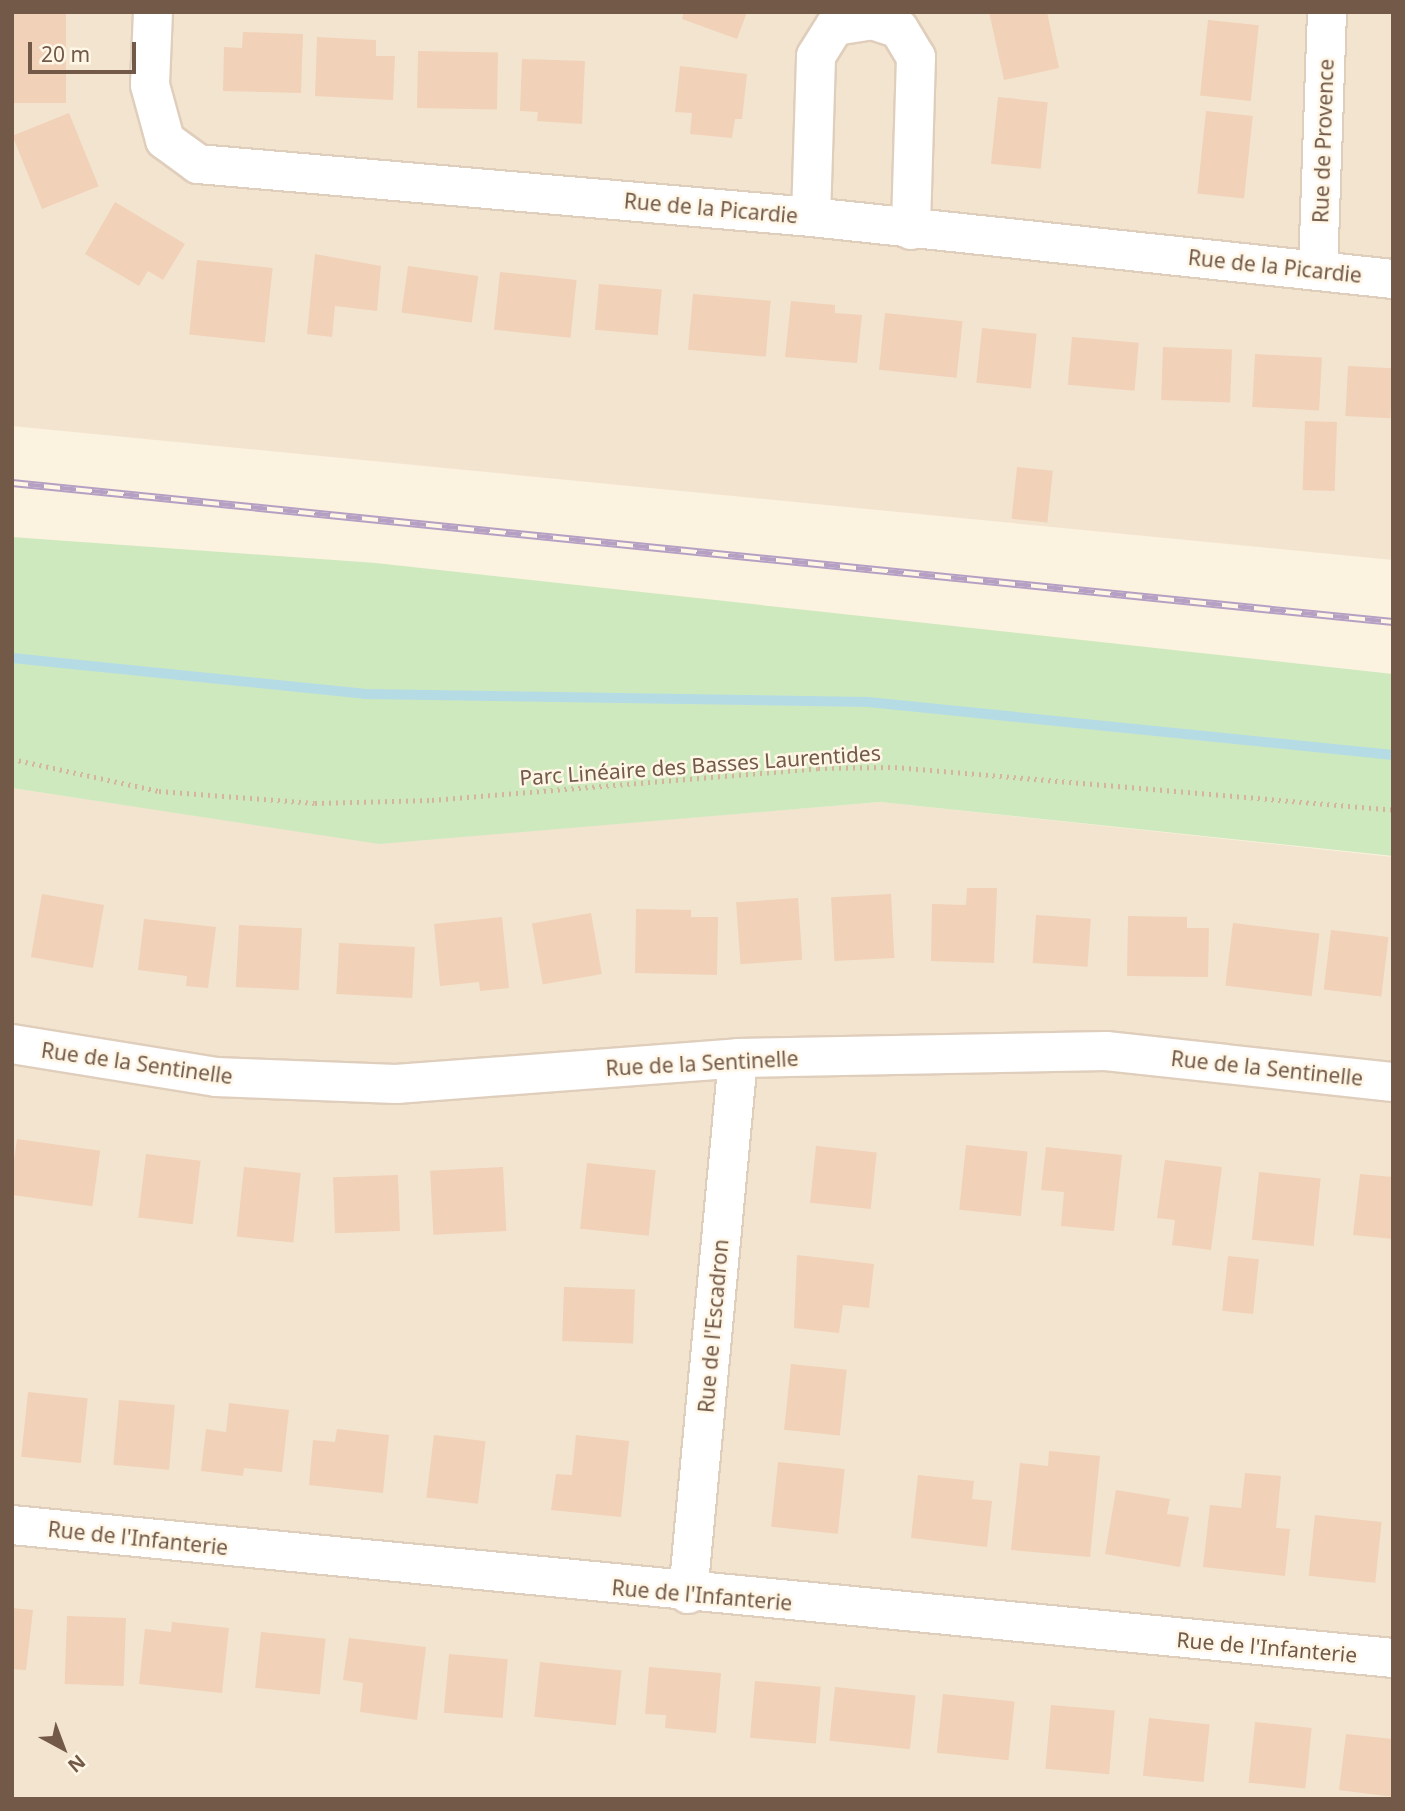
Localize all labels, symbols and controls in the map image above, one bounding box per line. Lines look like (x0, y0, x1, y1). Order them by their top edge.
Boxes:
scale bar (32, 28, 140, 72)
text: 20 m (41, 40, 90, 68)
street label: Rue de Provence (1308, 59, 1338, 223)
street label: Rue de la Picardie (623, 188, 799, 228)
street label: Rue de la Picardie (1187, 244, 1363, 288)
street label: Parc Linéaire des Basses Laurentides (519, 740, 881, 790)
street label: Rue de la Sentinelle (40, 1037, 234, 1089)
street label: Rue de la Sentinelle (605, 1045, 799, 1081)
street label: Rue de la Sentinelle (1170, 1045, 1364, 1091)
street label: Rue de l'Escadron (693, 1238, 733, 1414)
street label: Rue de l'Infanterie (47, 1516, 229, 1560)
street label: Rue de l'Infanterie (611, 1575, 793, 1615)
street label: Rue de l'Infanterie (1176, 1627, 1358, 1667)
north arrow (28, 1713, 98, 1783)
text: N (62, 1749, 91, 1779)

